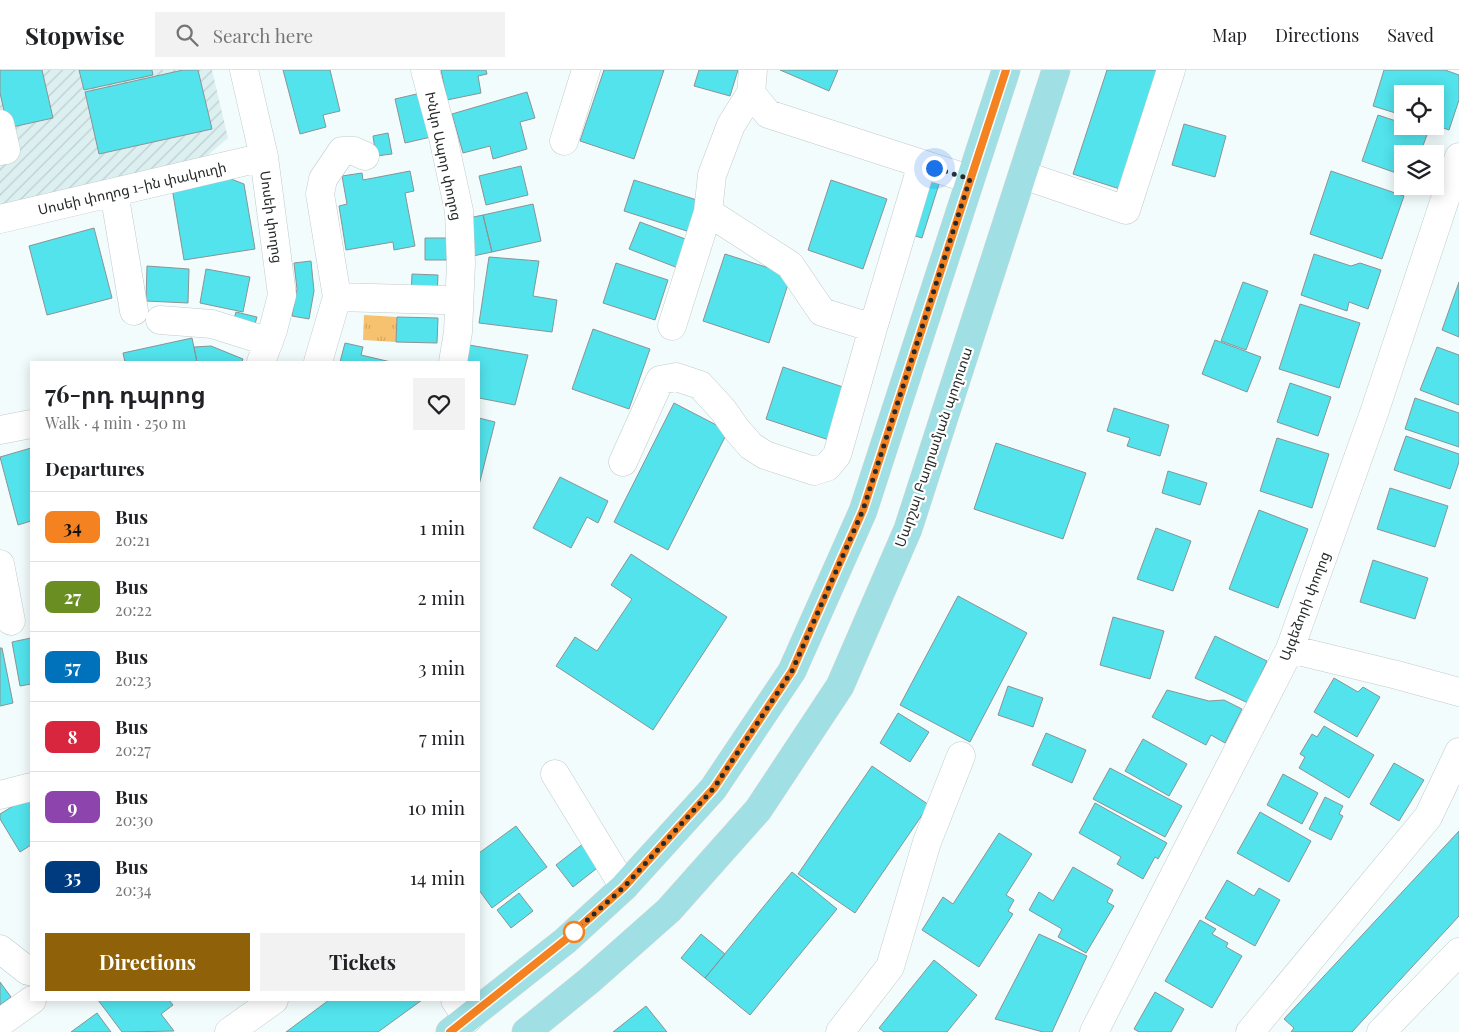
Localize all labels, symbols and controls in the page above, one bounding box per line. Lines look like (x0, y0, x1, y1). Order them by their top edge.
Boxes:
search box (155, 12, 505, 57)
text: Stopwise (25, 19, 125, 51)
icon: search (173, 21, 201, 49)
text: Search here (213, 22, 313, 48)
text: Map (1212, 23, 1247, 47)
text: Directions (1275, 23, 1359, 47)
text: Saved (1387, 23, 1434, 47)
map controls (1394, 85, 1444, 195)
button: locate (1394, 85, 1444, 135)
street label: Խնկո Ապոր փողոց (421, 90, 467, 222)
button: layers (1394, 145, 1444, 195)
your location (922, 156, 947, 181)
street label: Սոսեի փողոց 1-ին փակուղի (36, 157, 228, 219)
street label: Սոսեի փողոց (256, 170, 288, 264)
street label: Մարշալ Բաղրամյան պողոտա (890, 344, 976, 550)
text: 76-րդ դպրոց (45, 377, 206, 409)
button: heart (413, 378, 465, 430)
text: Walk · 4 min · 250 m (45, 412, 186, 433)
text: Departures (45, 455, 145, 481)
text: Bus (115, 503, 148, 529)
text: 1 min (419, 514, 465, 540)
text: 34 (63, 515, 82, 539)
text: 20:21 (115, 529, 150, 550)
street label: Այգեձորի փողոց (1274, 549, 1334, 663)
text: Bus (115, 573, 148, 599)
text: 2 min (417, 584, 465, 610)
text: 27 (64, 585, 81, 609)
text: 20:22 (115, 599, 152, 620)
text: Bus (115, 643, 148, 669)
text: 3 min (418, 654, 465, 680)
text: 57 (64, 655, 81, 679)
text: 20:23 (115, 669, 151, 690)
text: Bus (115, 713, 148, 739)
text: 7 min (419, 724, 465, 750)
text: 8 (67, 725, 78, 749)
text: 20:27 (115, 739, 151, 760)
text: Bus (115, 783, 148, 809)
text: 10 min (408, 794, 465, 820)
text: 9 (68, 795, 77, 819)
text: 20:30 (115, 809, 153, 830)
text: Bus (115, 853, 148, 879)
text: 14 min (410, 864, 465, 890)
text: 35 (64, 865, 81, 889)
text: 20:34 (115, 879, 152, 900)
unlabelled marker (563, 921, 585, 943)
button: Directions (45, 933, 250, 991)
button: Tickets (260, 933, 465, 991)

